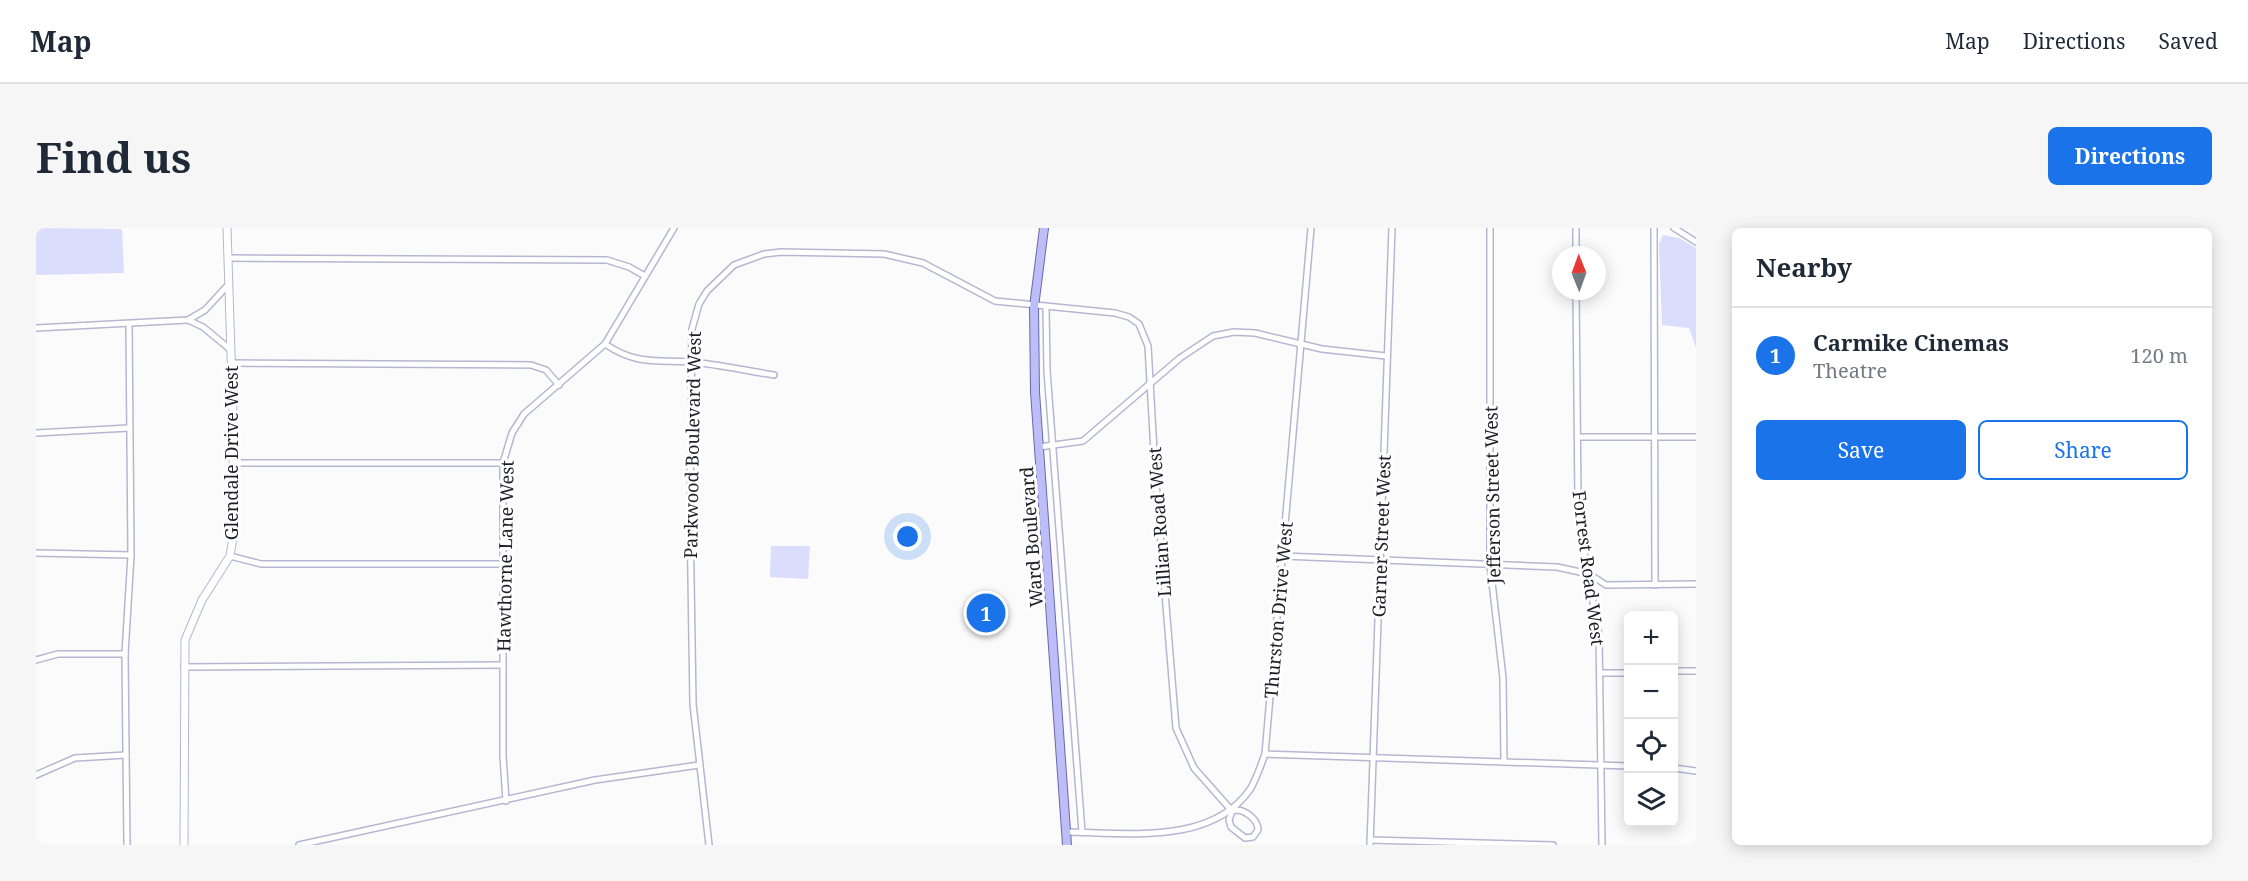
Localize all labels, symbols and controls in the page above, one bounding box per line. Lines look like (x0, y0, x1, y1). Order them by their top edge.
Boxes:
text: Map (30, 22, 92, 60)
text: Map (1945, 27, 1990, 55)
text: Directions (2023, 27, 2125, 55)
text: Saved (2158, 27, 2218, 55)
button: Directions (2048, 127, 2212, 185)
text: Find us (36, 128, 191, 185)
north arrow (1552, 246, 1606, 300)
text: Nearby (1756, 249, 1852, 285)
text: Carmike Cinemas (1813, 327, 2009, 357)
street label: Parkwood Boulevard West (678, 331, 706, 559)
text: 1 (1770, 342, 1781, 369)
text: 120 m (2130, 342, 2188, 369)
text: Theatre (1813, 357, 1887, 384)
street label: Glendale Drive West (219, 366, 243, 540)
street label: Jefferson Street West (1478, 406, 1506, 585)
button: Save (1756, 420, 1966, 480)
button: Share (1978, 420, 2188, 480)
street label: Lillian Road West (1142, 446, 1176, 598)
street label: Garner Street West (1366, 454, 1396, 618)
street label: Hawthorne Lane West (491, 460, 519, 652)
street label: Ward Boulevard (1014, 466, 1048, 608)
street label: Forrest Road West (1568, 489, 1610, 647)
street label: Thurston Drive West (1258, 521, 1298, 699)
your location (893, 522, 922, 551)
pin: 1 (966, 590, 1006, 636)
map controls (1624, 611, 1678, 827)
button: + (1624, 611, 1678, 665)
button: − (1624, 665, 1678, 719)
button: locate (1624, 719, 1678, 773)
button: layers (1624, 773, 1678, 827)

